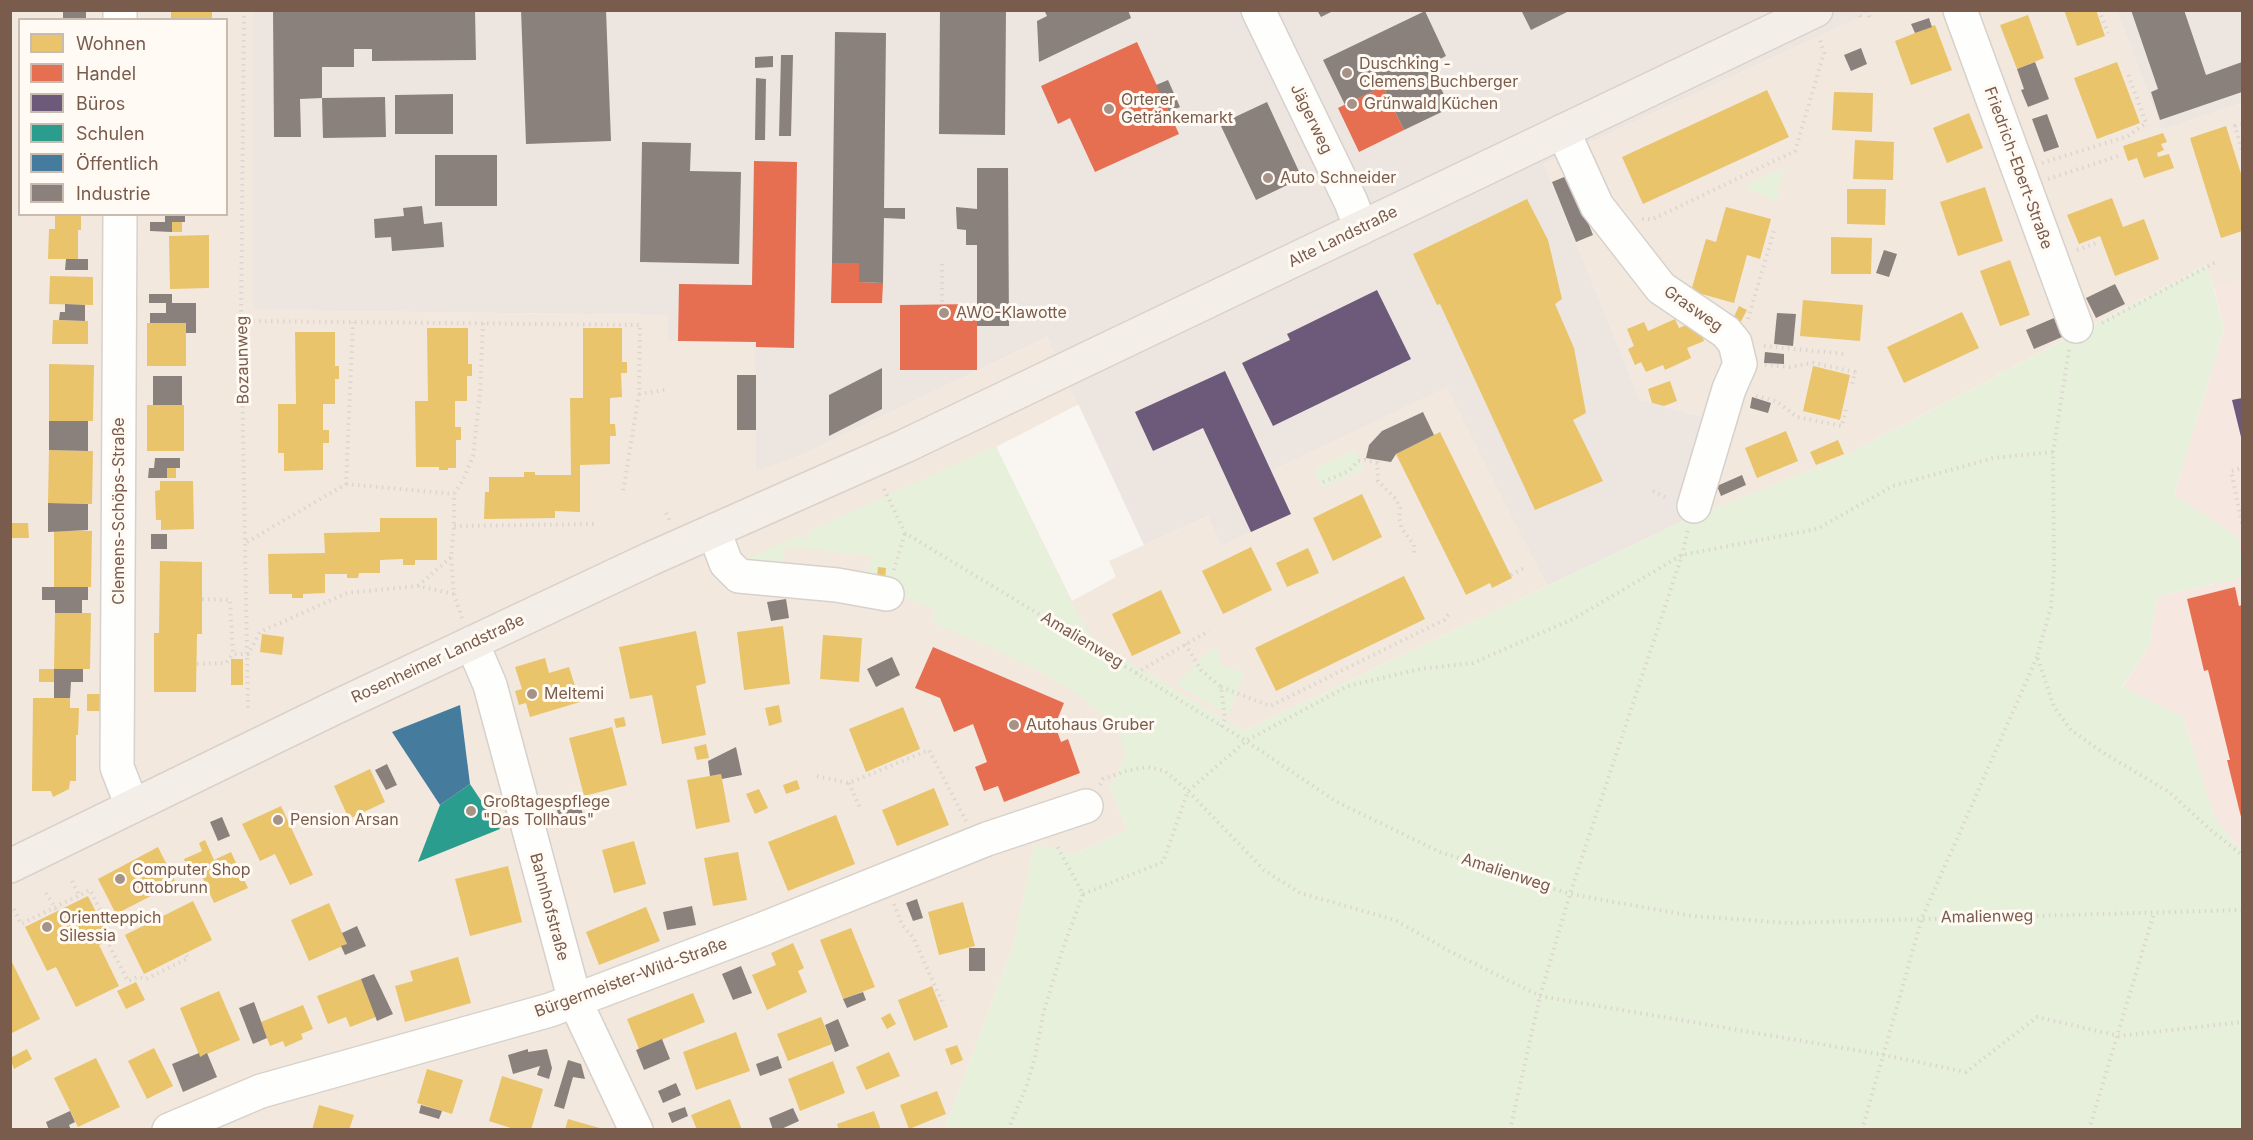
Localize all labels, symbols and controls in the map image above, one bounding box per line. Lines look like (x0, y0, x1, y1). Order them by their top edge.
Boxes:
legend (18, 18, 228, 216)
text: Wohnen (76, 33, 146, 54)
place label: Duschking - Clemens Buchberger (1359, 54, 1518, 92)
text: Handel (76, 63, 136, 84)
marker: Duschking - Clemens Buchberger (1340, 66, 1354, 80)
street label: Jägerweg (1286, 81, 1336, 157)
street label: Friedrich-Ebert-Straße (1980, 84, 2056, 252)
place label: Orterer Getränkemarkt (1121, 90, 1233, 128)
text: Büros (76, 93, 125, 114)
place label: Grünwald Küchen (1364, 94, 1498, 114)
marker: Grünwald Küchen (1345, 97, 1359, 111)
marker: Orterer Getränkemarkt (1102, 102, 1116, 116)
text: Schulen (76, 123, 145, 144)
text: Öffentlich (76, 153, 159, 174)
place label: Auto Schneider (1280, 168, 1396, 188)
marker: Auto Schneider (1261, 171, 1275, 185)
text: Industrie (76, 183, 150, 204)
street label: Alte Landstraße (1285, 202, 1401, 272)
street label: Grasweg (1660, 282, 1726, 336)
place label: AWO-Klawotte (956, 303, 1067, 323)
marker: AWO-Klawotte (937, 306, 951, 320)
street label: Bozaunweg (233, 316, 253, 404)
street label: Clemens-Schöps-Straße (109, 417, 129, 605)
street label: Amalienweg (1037, 608, 1127, 672)
street label: Rosenheimer Landstraße (348, 610, 528, 708)
place label: Meltemi (544, 684, 604, 704)
marker: Meltemi (525, 687, 539, 701)
place label: Autohaus Gruber (1026, 715, 1155, 735)
marker: Autohaus Gruber (1007, 718, 1021, 732)
place label: Großtagespflege "Das Tollhaus" (483, 792, 610, 830)
marker: Großtagespflege "Das Tollhaus" (464, 804, 478, 818)
place label: Pension Arsan (290, 810, 399, 830)
marker: Pension Arsan (271, 813, 285, 827)
street label: Amalienweg (1459, 850, 1553, 896)
street label: Bahnhofstraße (525, 851, 573, 963)
place label: Computer Shop Ottobrunn (132, 860, 251, 898)
marker: Computer Shop Ottobrunn (113, 872, 127, 886)
street label: Amalienweg (1941, 907, 2033, 927)
place label: Orientteppich Silessia (59, 908, 161, 946)
marker: Orientteppich Silessia (40, 920, 54, 934)
street label: Bürgermeister-Wild-Straße (532, 934, 730, 1022)

